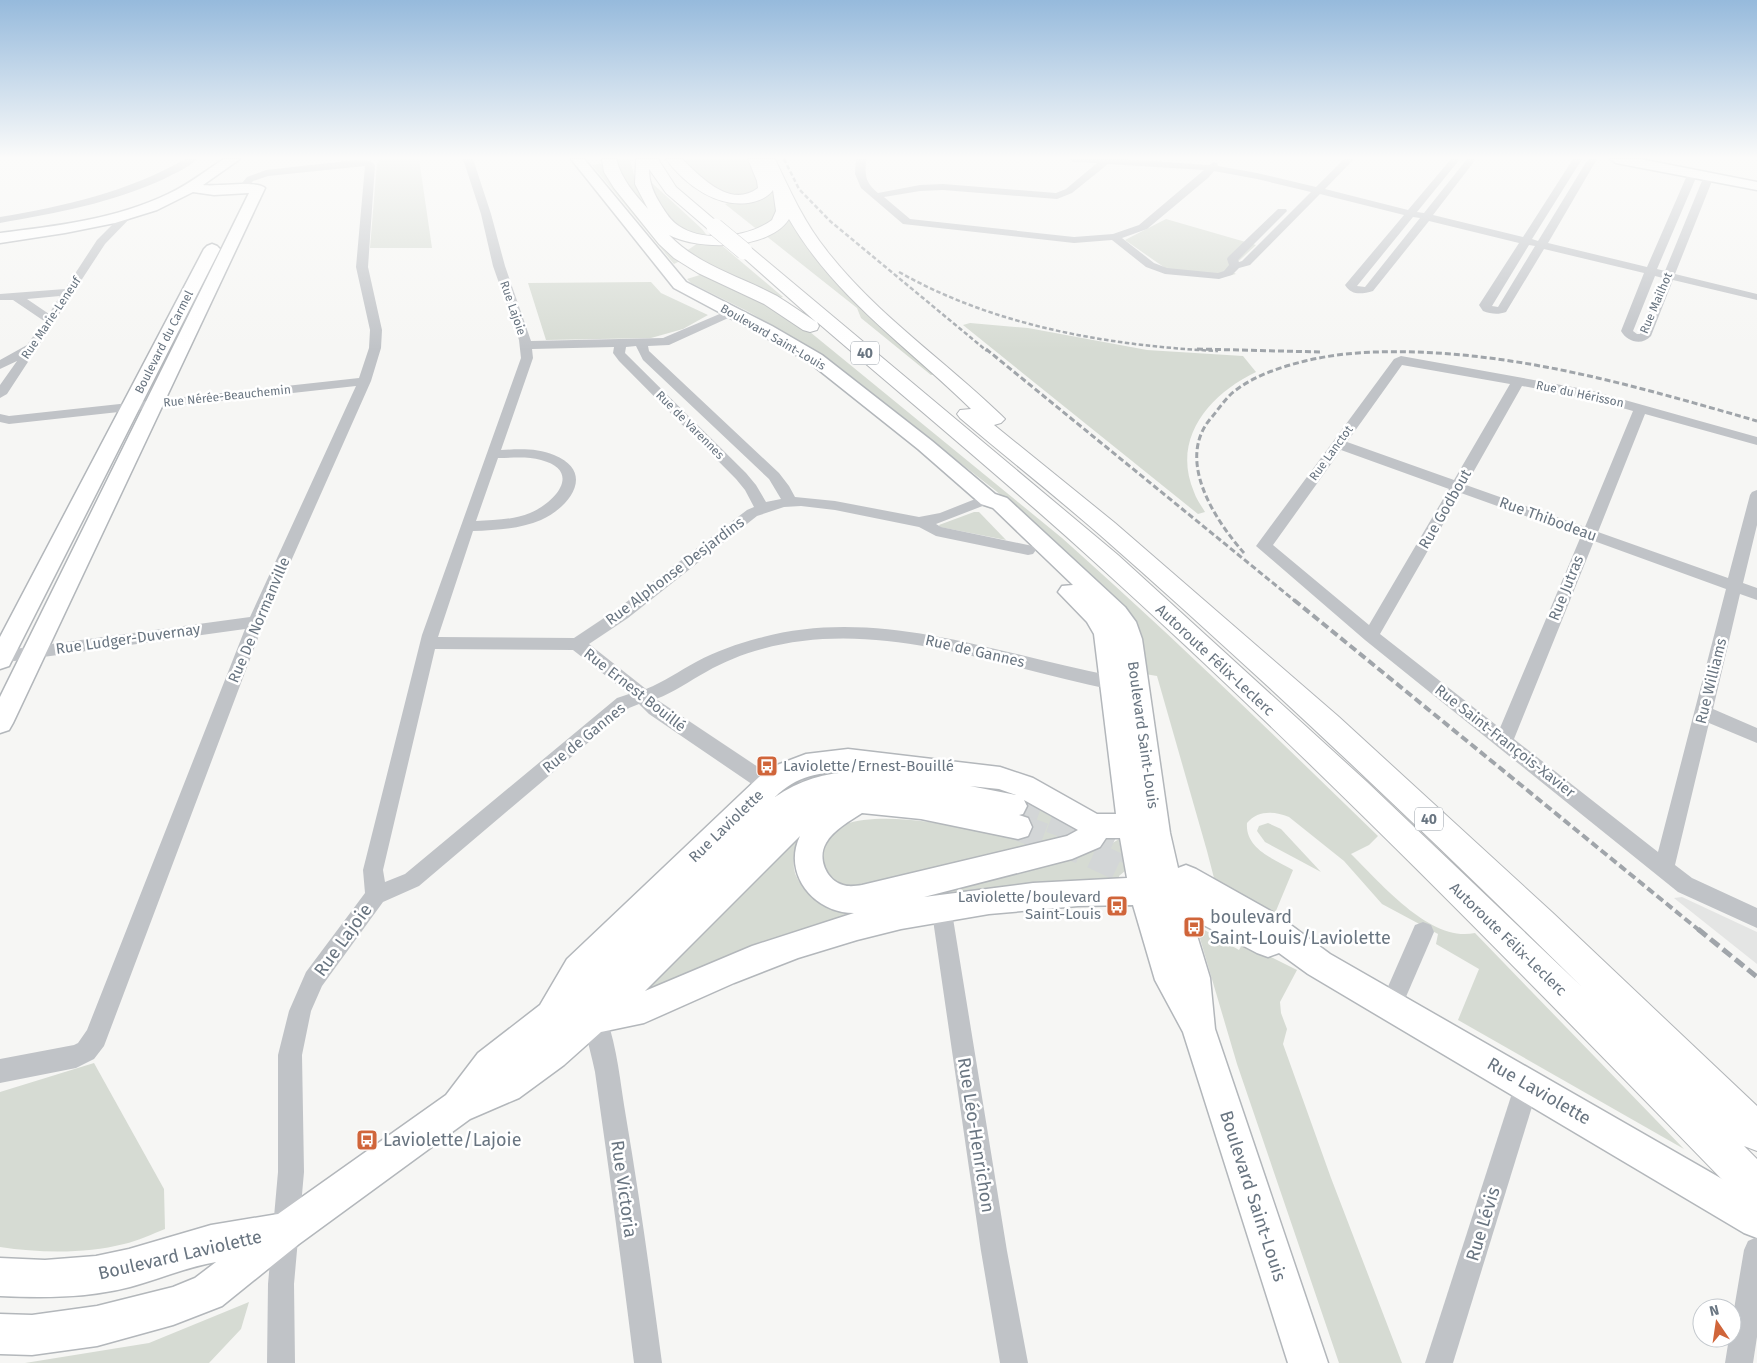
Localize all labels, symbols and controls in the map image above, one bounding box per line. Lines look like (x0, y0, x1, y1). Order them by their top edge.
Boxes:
street label: Rue Mailhot (1637, 270, 1675, 336)
street label: Rue Marie-Leneuf (18, 273, 84, 362)
street label: Rue Lajoie (497, 279, 529, 337)
street label: Boulevard du Carmel (132, 288, 196, 396)
street label: Boulevard Saint-Louis (718, 301, 828, 373)
road number: 40 (851, 342, 879, 364)
street label: Rue du Hérisson (1535, 378, 1625, 410)
street label: Rue Nérée-Beauchemin (163, 382, 291, 410)
street label: Rue de Varennes (653, 388, 727, 462)
street label: Rue Lanctot (1306, 422, 1356, 483)
street label: Rue Godbout (1415, 465, 1475, 552)
street label: Rue Thibodeau (1497, 493, 1599, 545)
street label: Rue Alphonse Desjardins (602, 513, 748, 629)
street label: Rue Jutras (1545, 553, 1587, 623)
street label: Rue De Normanville (224, 554, 294, 686)
street label: Autoroute Félix-Leclerc (1152, 600, 1278, 720)
street label: Rue Ludger-Duvernay (55, 620, 202, 658)
street label: Rue de Gannes (924, 631, 1026, 671)
street label: Rue Williams (1692, 636, 1730, 726)
street label: Rue Ernest Bouillé (580, 645, 690, 735)
street label: Boulevard Saint-Louis (1124, 660, 1162, 810)
street label: Rue Saint-François-Xavier (1431, 681, 1579, 801)
street label: Rue de Gannes (539, 699, 629, 777)
bus stop icon: Laviolette/Ernest-Bouillé (755, 754, 779, 778)
place label: Laviolette/Ernest-Bouillé (783, 757, 954, 775)
street label: Rue Laviolette (685, 786, 767, 866)
road number: 40 (1415, 808, 1443, 831)
street label: Autoroute Félix-Leclerc (1446, 879, 1570, 999)
place label: Laviolette/boulevard Saint-Louis (958, 888, 1101, 923)
bus stop icon: Laviolette/boulevard Saint-Louis (1105, 894, 1129, 918)
street label: Rue Lajoie (309, 899, 377, 981)
place label: boulevard Saint-Louis/Laviolette (1210, 906, 1391, 949)
bus stop icon: boulevard Saint-Louis/Laviolette (1182, 915, 1206, 939)
street label: Rue Laviolette (1483, 1052, 1595, 1130)
street label: Rue Léo-Henrichon (953, 1056, 999, 1214)
street label: Boulevard Saint-Louis (1215, 1108, 1291, 1284)
bus stop icon: Laviolette/Lajoie (355, 1128, 379, 1152)
place label: Laviolette/Lajoie (383, 1129, 521, 1151)
street label: Rue Victoria (606, 1139, 642, 1239)
street label: Rue Lévis (1461, 1184, 1505, 1264)
street label: Boulevard Laviolette (96, 1225, 264, 1285)
north arrow (1692, 1298, 1742, 1348)
text: N (1708, 1301, 1721, 1320)

